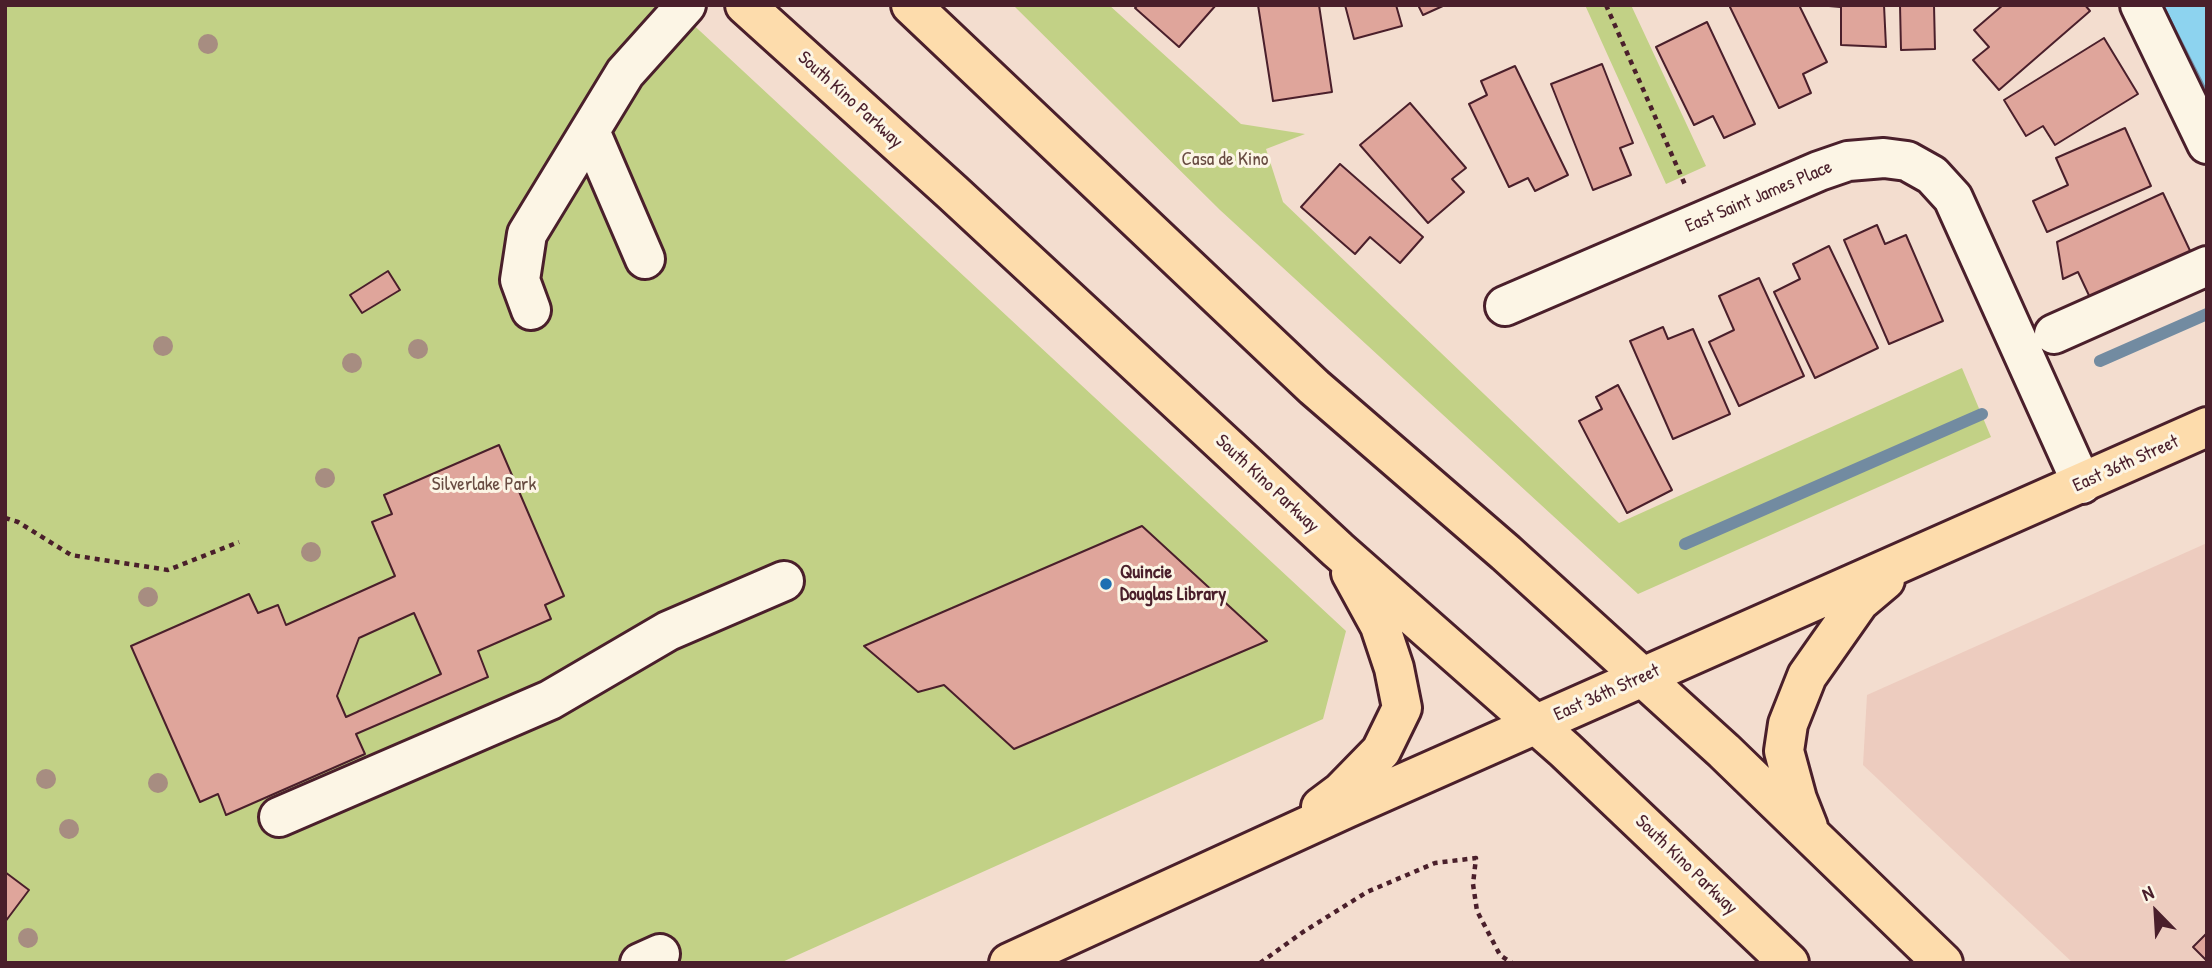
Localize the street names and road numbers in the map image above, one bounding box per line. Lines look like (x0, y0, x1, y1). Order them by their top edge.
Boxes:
street label: South Kino Parkway (793, 47, 907, 153)
street label: East Saint James Place (1682, 156, 1836, 238)
street label: South Kino Parkway (1210, 430, 1324, 538)
street label: East 36th Street (2070, 431, 2182, 497)
street label: East 36th Street (1551, 660, 1663, 726)
street label: South Kino Parkway (1630, 810, 1742, 920)

